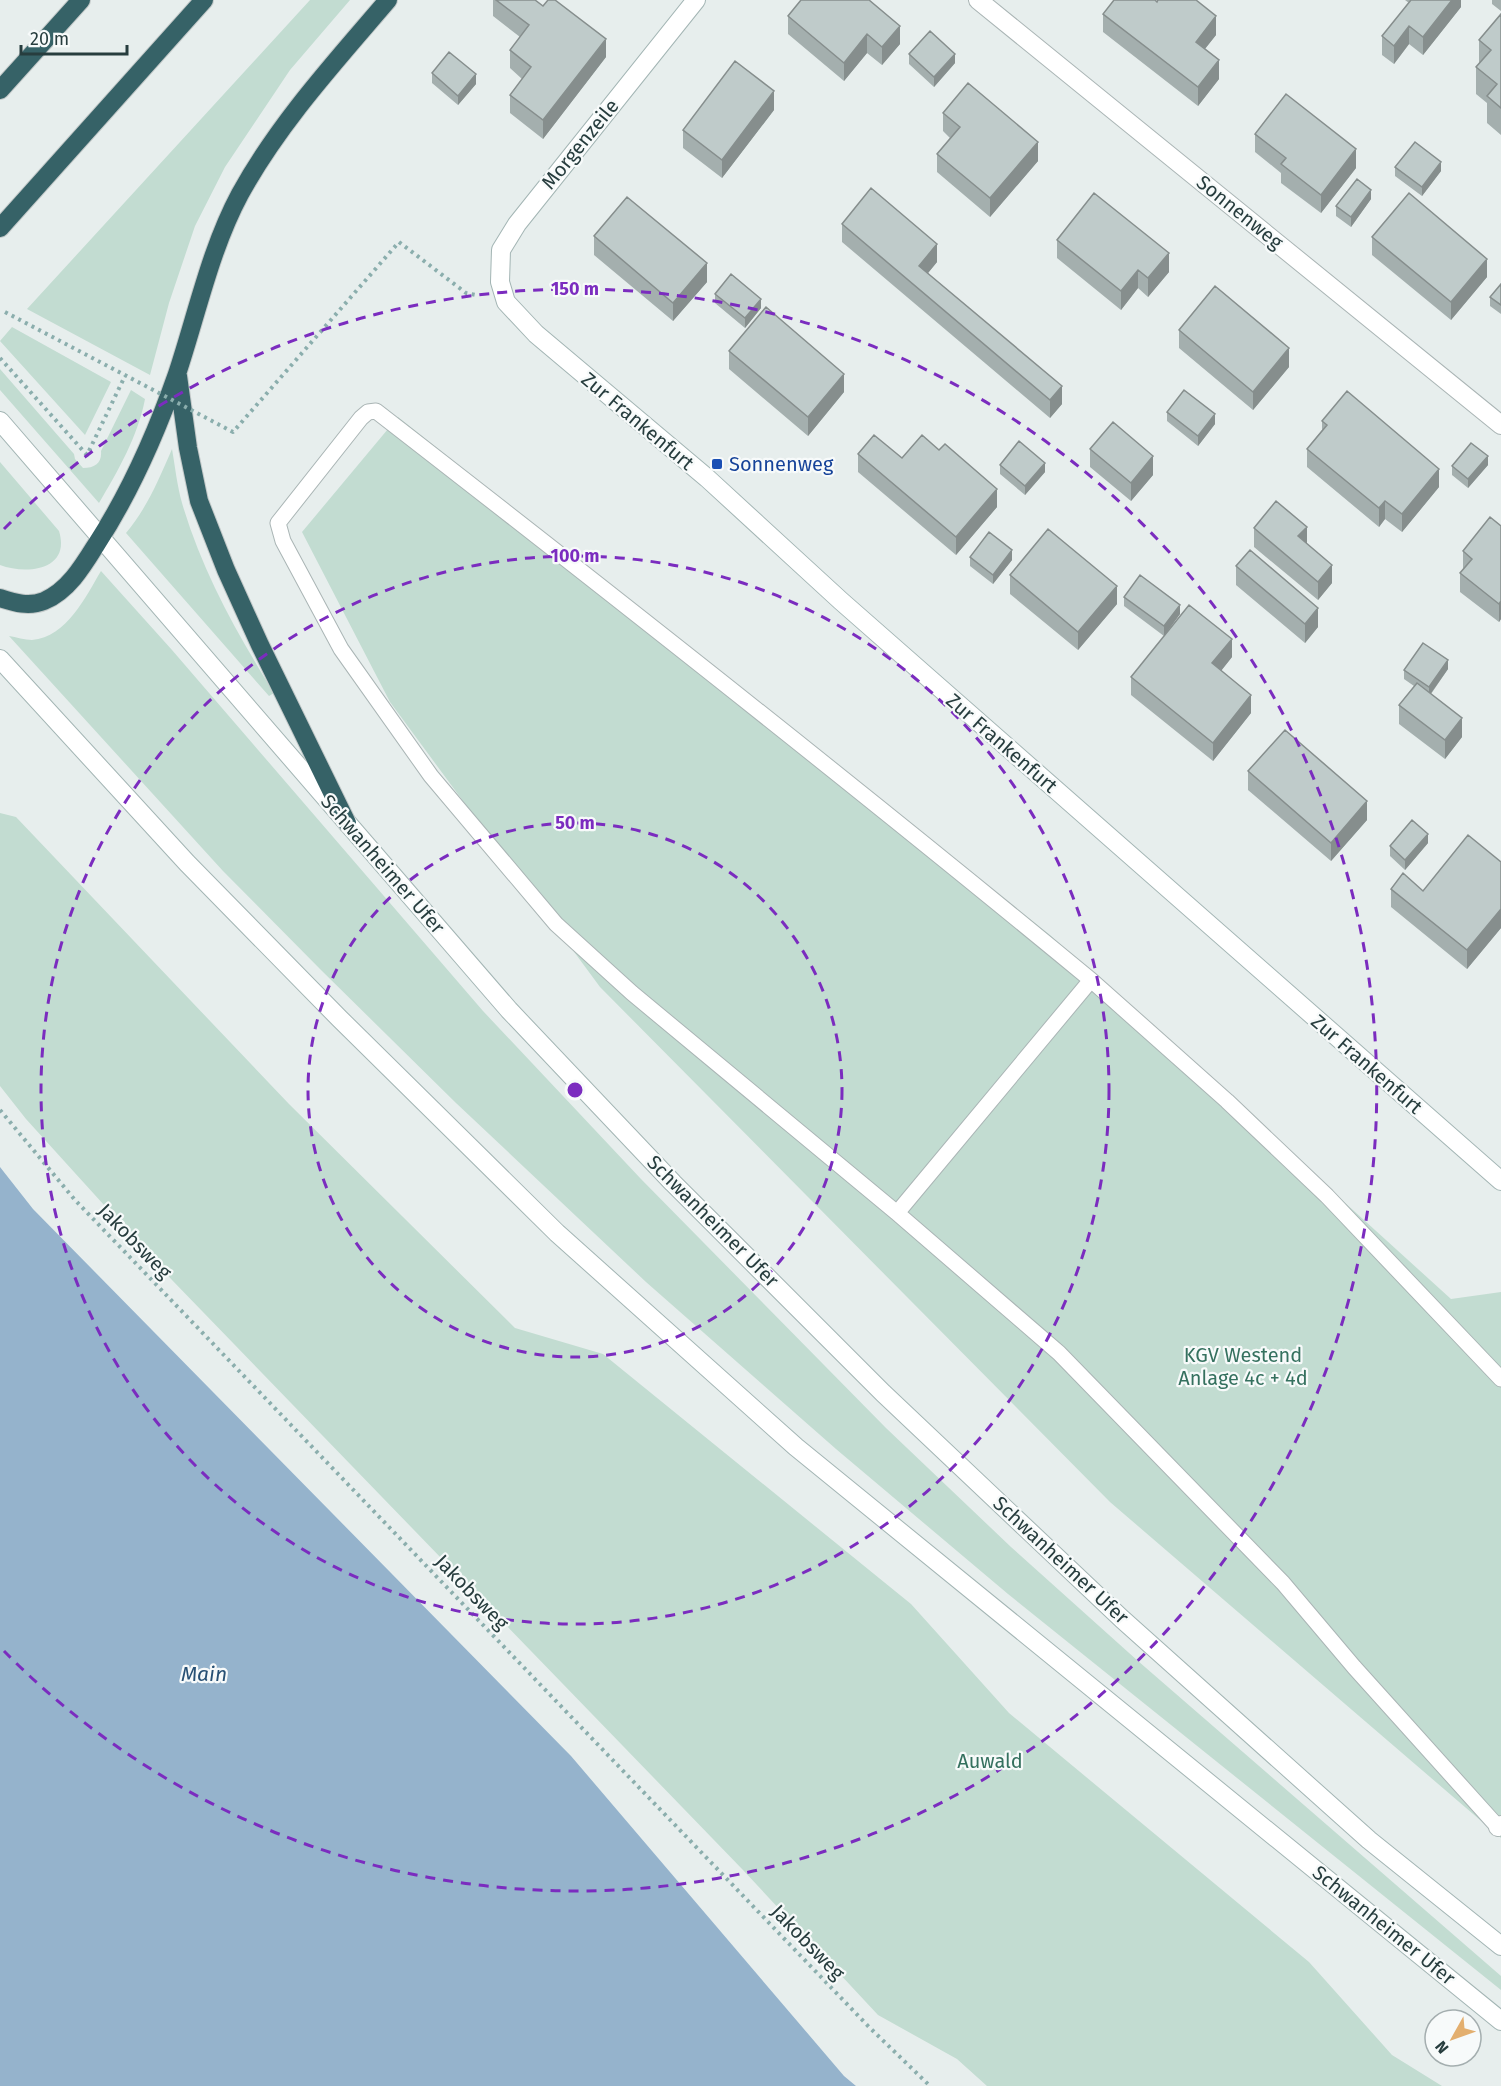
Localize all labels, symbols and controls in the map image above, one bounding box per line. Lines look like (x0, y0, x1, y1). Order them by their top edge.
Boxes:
scale bar (21, 18, 128, 56)
text: 20 m (30, 28, 69, 50)
street label: Morgenzeile (536, 94, 624, 194)
street label: Sonnenweg (1192, 170, 1289, 255)
text: 150 m (551, 278, 599, 300)
street label: Zur Frankenfurt (577, 367, 700, 475)
place label: Sonnenweg (729, 452, 834, 476)
marker: Sonnenweg (710, 457, 724, 471)
text: 100 m (551, 545, 599, 567)
street label: Zur Frankenfurt (942, 688, 1063, 798)
street label: Schwanheimer Ufer (316, 790, 450, 939)
text: 50 m (555, 812, 595, 834)
street label: Zur Frankenfurt (1307, 1009, 1428, 1119)
centre of rings (565, 1080, 585, 1100)
street label: Schwanheimer Ufer (642, 1150, 784, 1292)
street label: Jakobsweg (93, 1198, 177, 1284)
park label: KGV Westend Anlage 4c + 4d (1178, 1343, 1308, 1390)
street label: Schwanheimer Ufer (988, 1491, 1134, 1629)
street label: Jakobsweg (430, 1549, 514, 1635)
water label: Main (181, 1661, 227, 1687)
park label: Auwald (957, 1749, 1023, 1773)
street label: Schwanheimer Ufer (1308, 1860, 1460, 1990)
street label: Jakobsweg (766, 1899, 850, 1985)
north arrow (1423, 2008, 1483, 2068)
text: N (1431, 2037, 1453, 2057)

